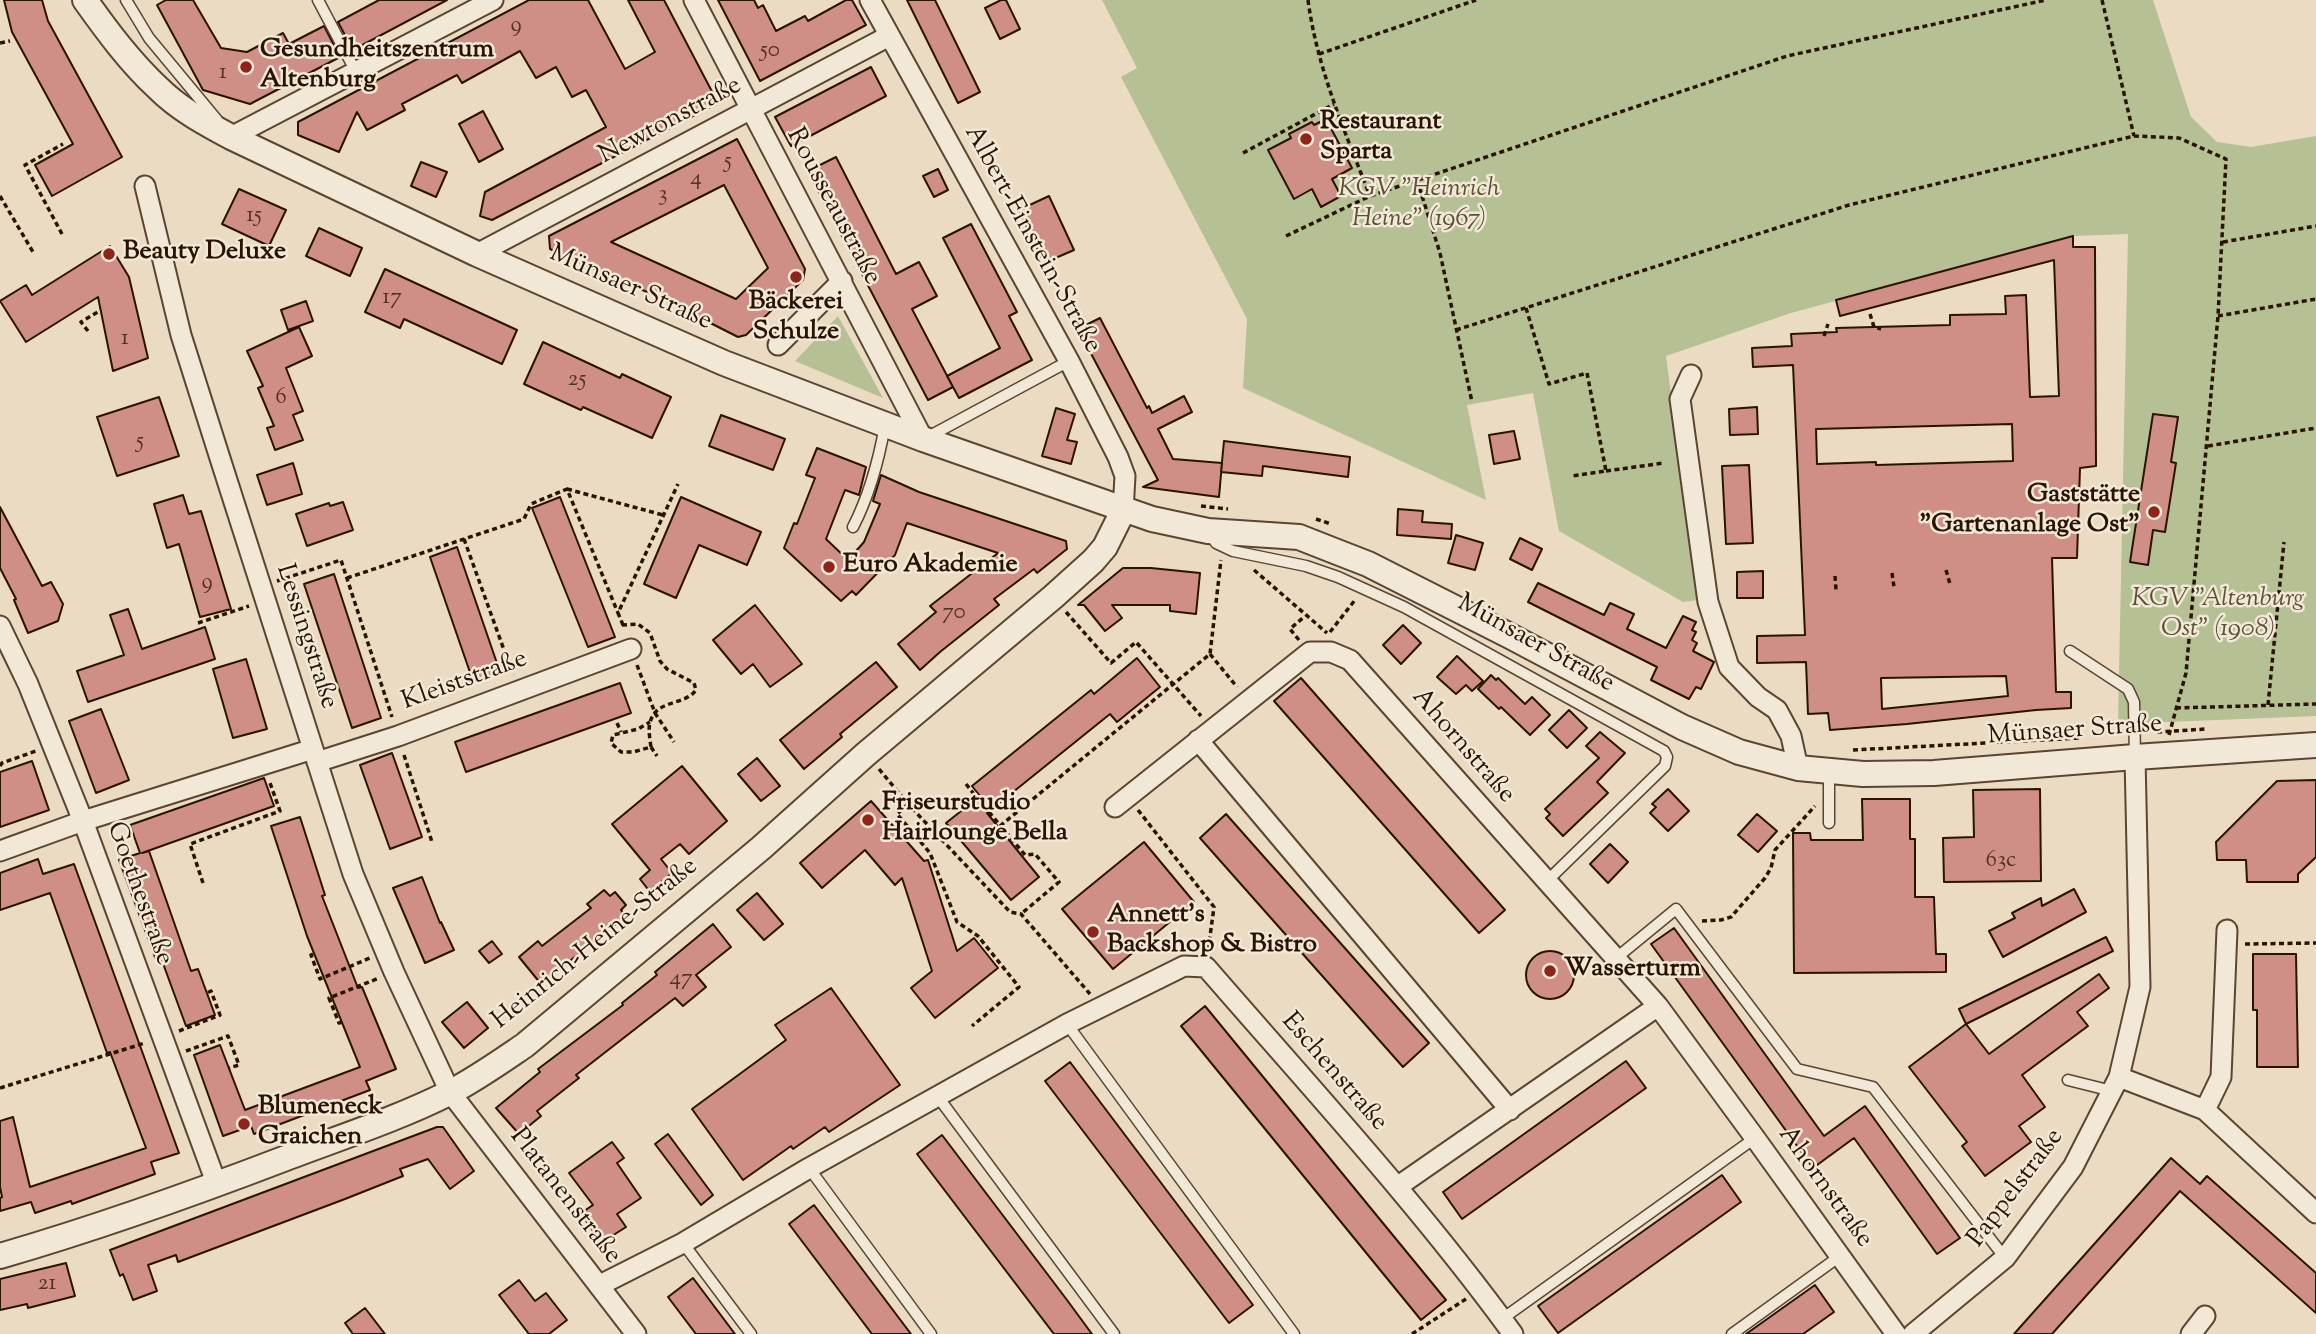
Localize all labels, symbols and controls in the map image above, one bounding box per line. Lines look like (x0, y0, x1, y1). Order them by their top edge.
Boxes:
house number: 9 (510, 13, 522, 41)
place label: Gesundheitszentrum Altenburg (260, 36, 494, 98)
house number: 50 (760, 38, 780, 66)
marker: Gesundheitszentrum Altenburg (238, 59, 254, 75)
house number: 1 (219, 60, 227, 88)
street label: Newtonstraße (594, 71, 748, 173)
place label: Restaurant Sparta (1320, 108, 1441, 170)
street label: Albert-Einstein-Straße (955, 121, 1107, 359)
street label: Rousseaustraße (778, 123, 886, 291)
marker: Restaurant Sparta (1298, 131, 1314, 147)
house number: 5 (724, 149, 732, 177)
house number: 4 (690, 166, 702, 194)
park label: KGV "Heinrich Heine" (1967) (1338, 175, 1500, 236)
house number: 3 (658, 182, 668, 210)
house number: 15 (246, 203, 262, 231)
place label: Beauty Deluxe (123, 238, 286, 270)
street label: Münsaer Straße (544, 239, 716, 339)
marker: Beauty Deluxe (101, 246, 117, 262)
marker: Bäckerei Schulze (788, 269, 804, 285)
house number: 17 (382, 285, 402, 313)
place label: Bäckerei Schulze (749, 288, 843, 350)
house number: 1 (121, 326, 129, 354)
house number: 25 (568, 367, 586, 395)
house number: 6 (275, 385, 287, 413)
house number: 5 (136, 429, 144, 457)
place label: Gaststätte "Gartenanlage Ost" (1919, 481, 2140, 542)
marker: Gaststätte "Gartenanlage Ost" (2146, 504, 2162, 520)
place label: Euro Akademie (843, 551, 1018, 583)
marker: Euro Akademie (821, 559, 837, 575)
street label: Lessingstraße (267, 561, 343, 713)
house number: 9 (201, 570, 213, 598)
park label: KGV "Altenburg Ost" (1908) (2132, 585, 2304, 646)
street label: Münsaer Straße (1451, 589, 1619, 701)
house number: 70 (942, 600, 966, 628)
street label: Kleiststraße (398, 645, 532, 719)
street label: Ahornstraße (1404, 683, 1520, 811)
street label: Münsaer Straße (1987, 710, 2163, 754)
place label: Friseurstudio Hairlounge Bella (882, 789, 1068, 850)
marker: Friseurstudio Hairlounge Bella (860, 812, 876, 828)
street label: Goethestraße (98, 818, 178, 970)
house number: 63c (1986, 848, 2016, 876)
street label: Heinrich-Heine-Straße (487, 852, 705, 1038)
place label: Annett's Backshop & Bistro (1107, 901, 1317, 962)
marker: Annett's Backshop & Bistro (1085, 924, 1101, 940)
place label: Wasserturm (1564, 955, 1701, 987)
marker: Wasserturm (1542, 963, 1558, 979)
house number: 47 (669, 966, 693, 994)
street label: Eschenstraße (1273, 1007, 1393, 1139)
place label: Blumeneck Graichen (258, 1093, 383, 1154)
marker: Blumeneck Graichen (236, 1116, 252, 1132)
street label: Ahornstraße (1770, 1121, 1878, 1255)
street label: Platanenstraße (501, 1123, 627, 1271)
street label: Pappelstraße (1962, 1123, 2072, 1255)
house number: 21 (38, 1271, 56, 1299)

